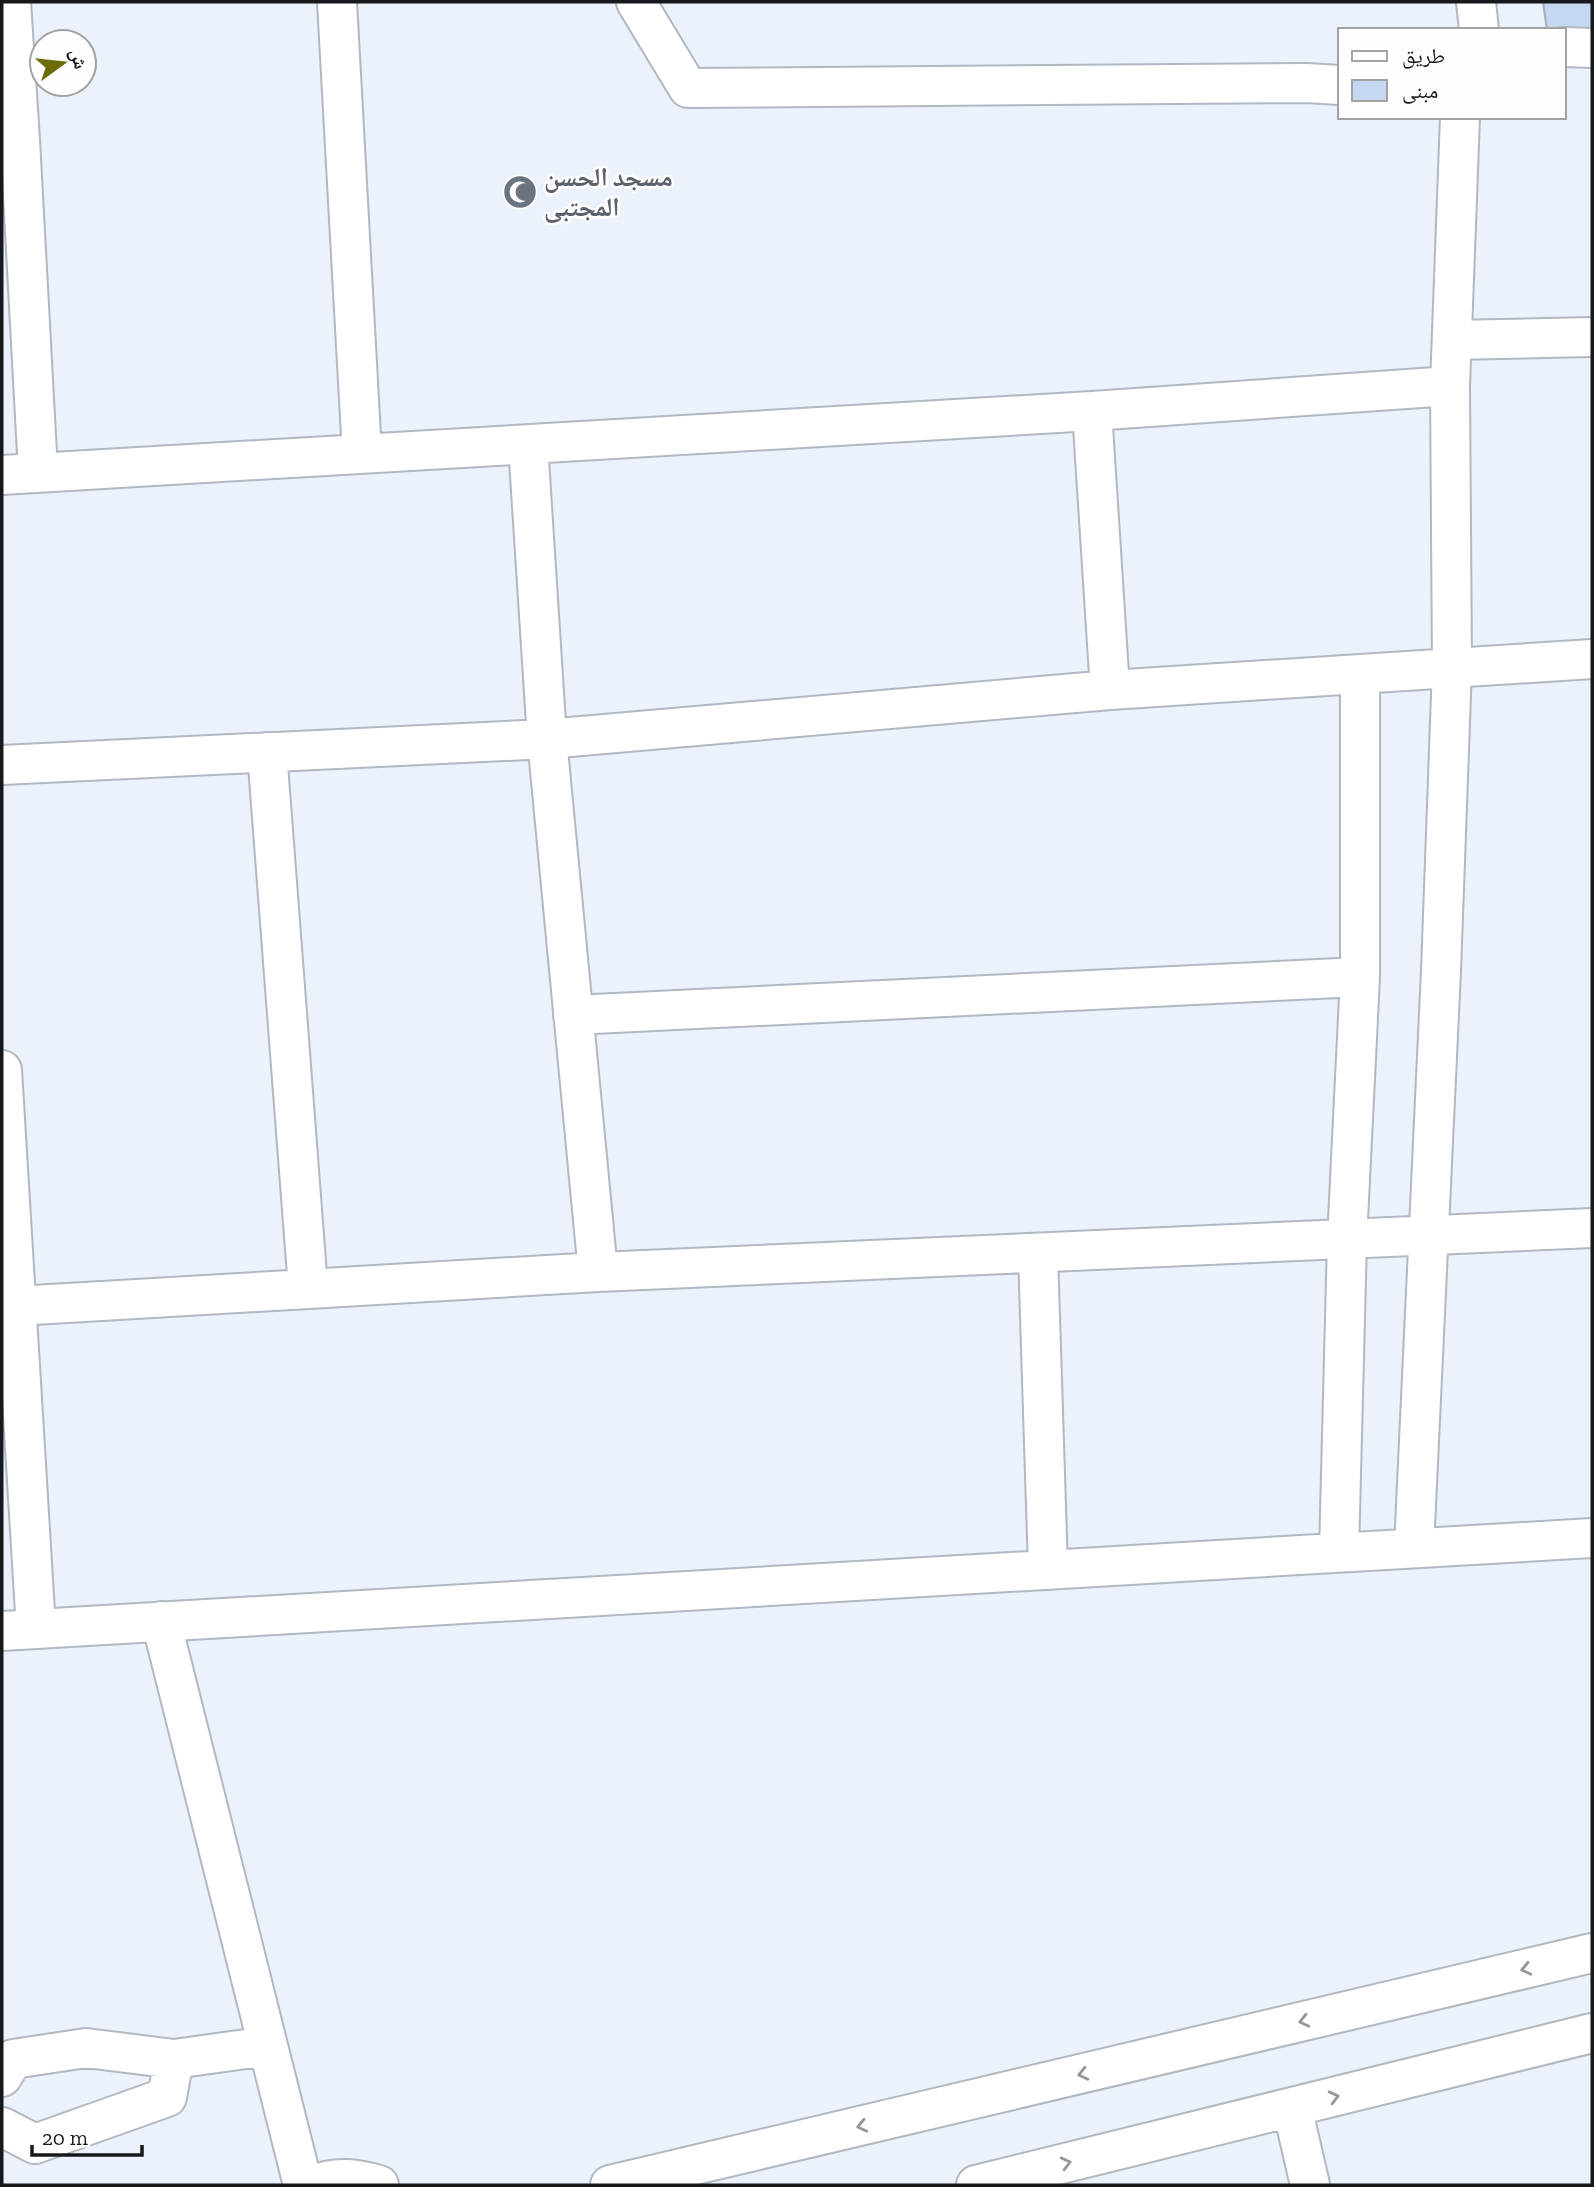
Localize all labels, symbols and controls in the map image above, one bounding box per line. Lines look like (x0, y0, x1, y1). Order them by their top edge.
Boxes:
north arrow (28, 28, 98, 98)
legend (1338, 28, 1566, 119)
text: طريق (1402, 43, 1445, 69)
text: ش (65, 46, 93, 71)
text: مبنى (1402, 78, 1438, 104)
place label: مسجد الحسن المجتبى (544, 161, 673, 223)
mosque icon: مسجد الحسن المجتبى (501, 173, 539, 211)
one-way arrow (1520, 1961, 1532, 1975)
one-way arrow (1298, 2013, 1310, 2028)
one-way arrow (1077, 2065, 1089, 2080)
one-way arrow (1328, 2091, 1340, 2105)
scale bar (32, 2114, 142, 2158)
one-way arrow (856, 2118, 868, 2132)
text: 20 m (42, 2125, 88, 2150)
one-way arrow (1060, 2157, 1072, 2171)

